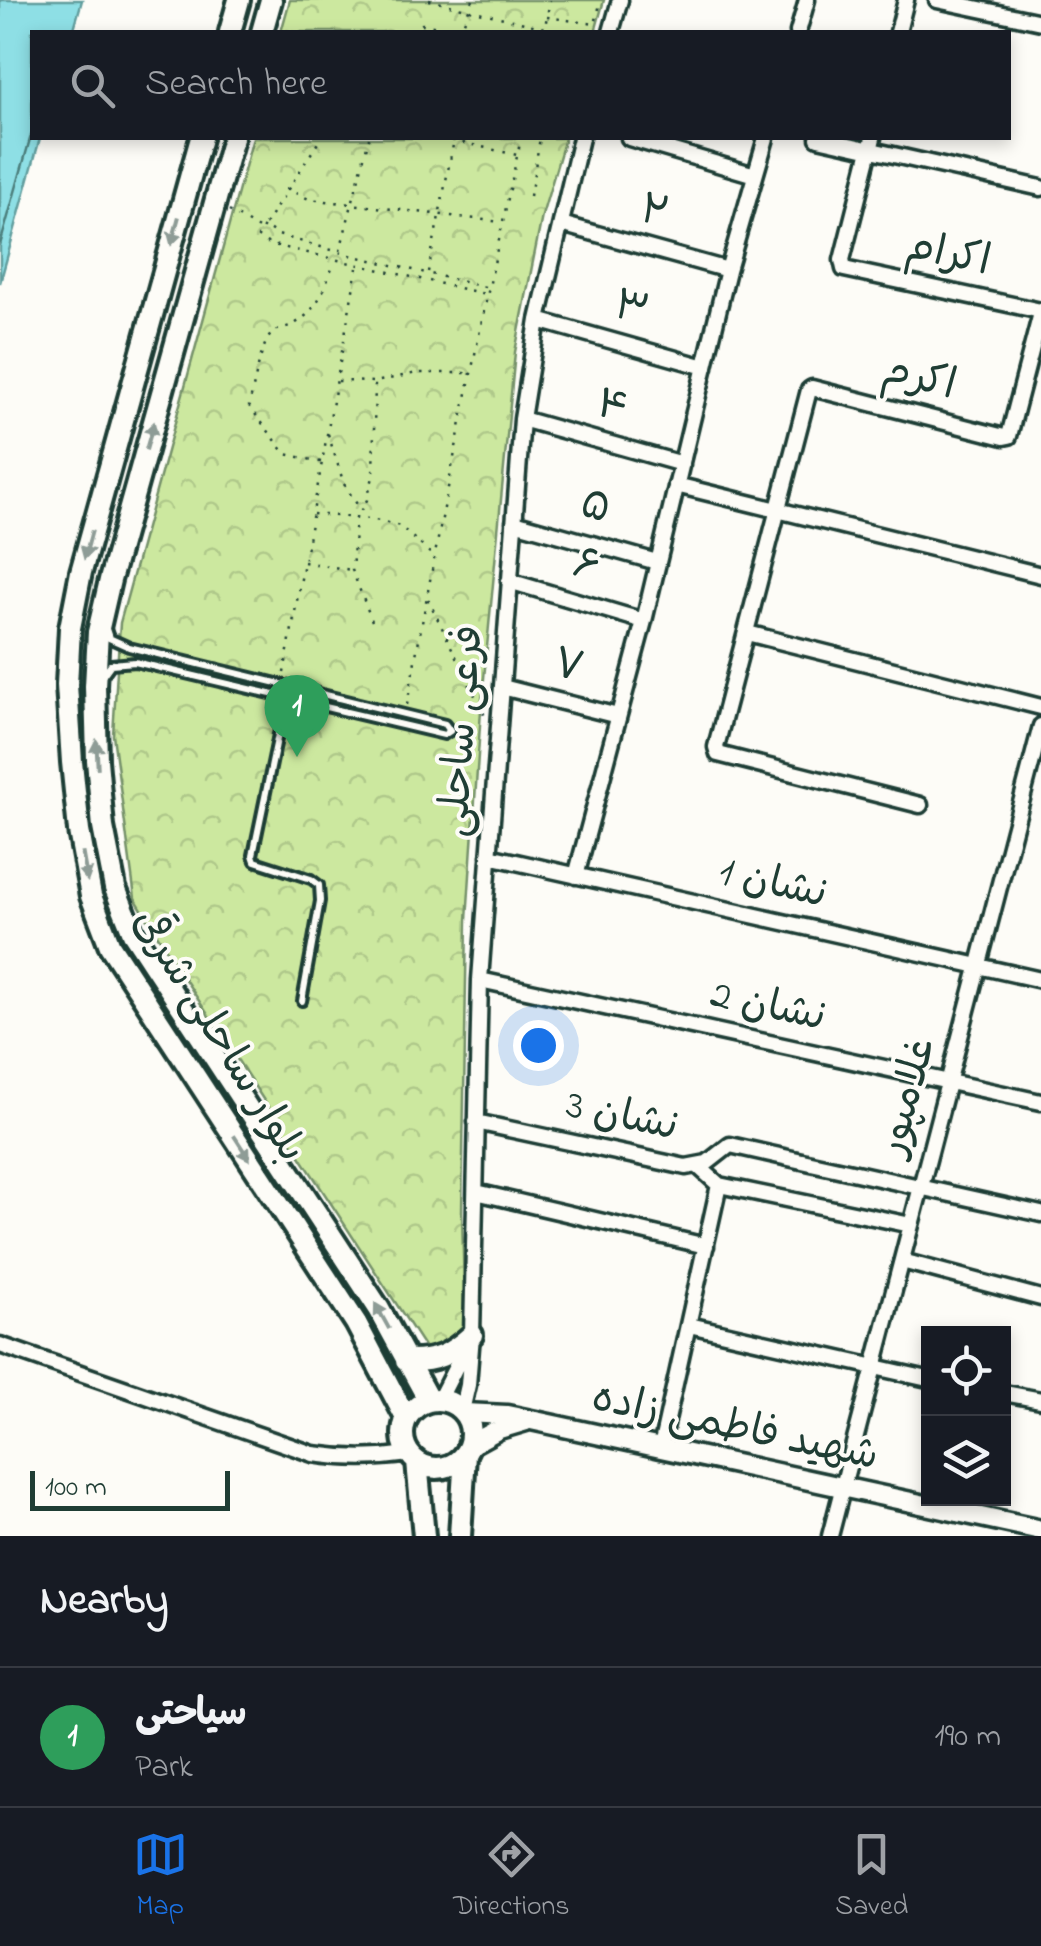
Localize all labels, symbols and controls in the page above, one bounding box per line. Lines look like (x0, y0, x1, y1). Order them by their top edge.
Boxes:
search box (30, 30, 1011, 140)
text: Search here (145, 57, 327, 113)
icon: search (65, 58, 120, 113)
street label: ۲ (632, 180, 676, 246)
one-way arrow (166, 216, 182, 247)
street label: اکرام (900, 216, 996, 294)
street label: ۳ (606, 276, 656, 344)
street label: اکرم (876, 340, 962, 418)
street label: ۴ (588, 374, 636, 442)
one-way arrow (143, 421, 158, 451)
street label: ۵ (573, 475, 617, 541)
one-way arrow (80, 530, 95, 561)
street label: ۶ (565, 534, 607, 600)
street label: فرعی ساحلی (425, 623, 501, 839)
street label: ۷ (546, 634, 590, 700)
pin: 1 (264, 674, 330, 757)
one-way arrow (89, 738, 105, 770)
street label: نشان 1 (713, 842, 833, 926)
one-way arrow (78, 851, 94, 882)
street label: بلوار ساحلی شرقی (115, 897, 321, 1175)
street label: نشان 2 (705, 965, 831, 1049)
your location (513, 1020, 564, 1071)
street label: غلامپور (862, 1031, 953, 1166)
street label: نشان 3 (560, 1075, 684, 1159)
one-way arrow (232, 1135, 250, 1162)
one-way arrow (374, 1301, 391, 1330)
map controls (921, 1326, 1011, 1506)
button: locate (921, 1326, 1011, 1416)
street label: شهید فاطمی زاده (586, 1368, 884, 1488)
button: layers (921, 1416, 1011, 1506)
scale bar (30, 1466, 230, 1510)
text: 100 m (45, 1468, 107, 1509)
text: Nearby (40, 1571, 168, 1632)
text: سیاحتی (135, 1687, 247, 1743)
text: 1 (67, 1714, 78, 1761)
text: 190 m (935, 1714, 1001, 1761)
text: Park (135, 1745, 193, 1792)
tab: Map (133, 1827, 188, 1928)
tab: Directions (453, 1827, 570, 1928)
tab: Saved (835, 1827, 908, 1928)

